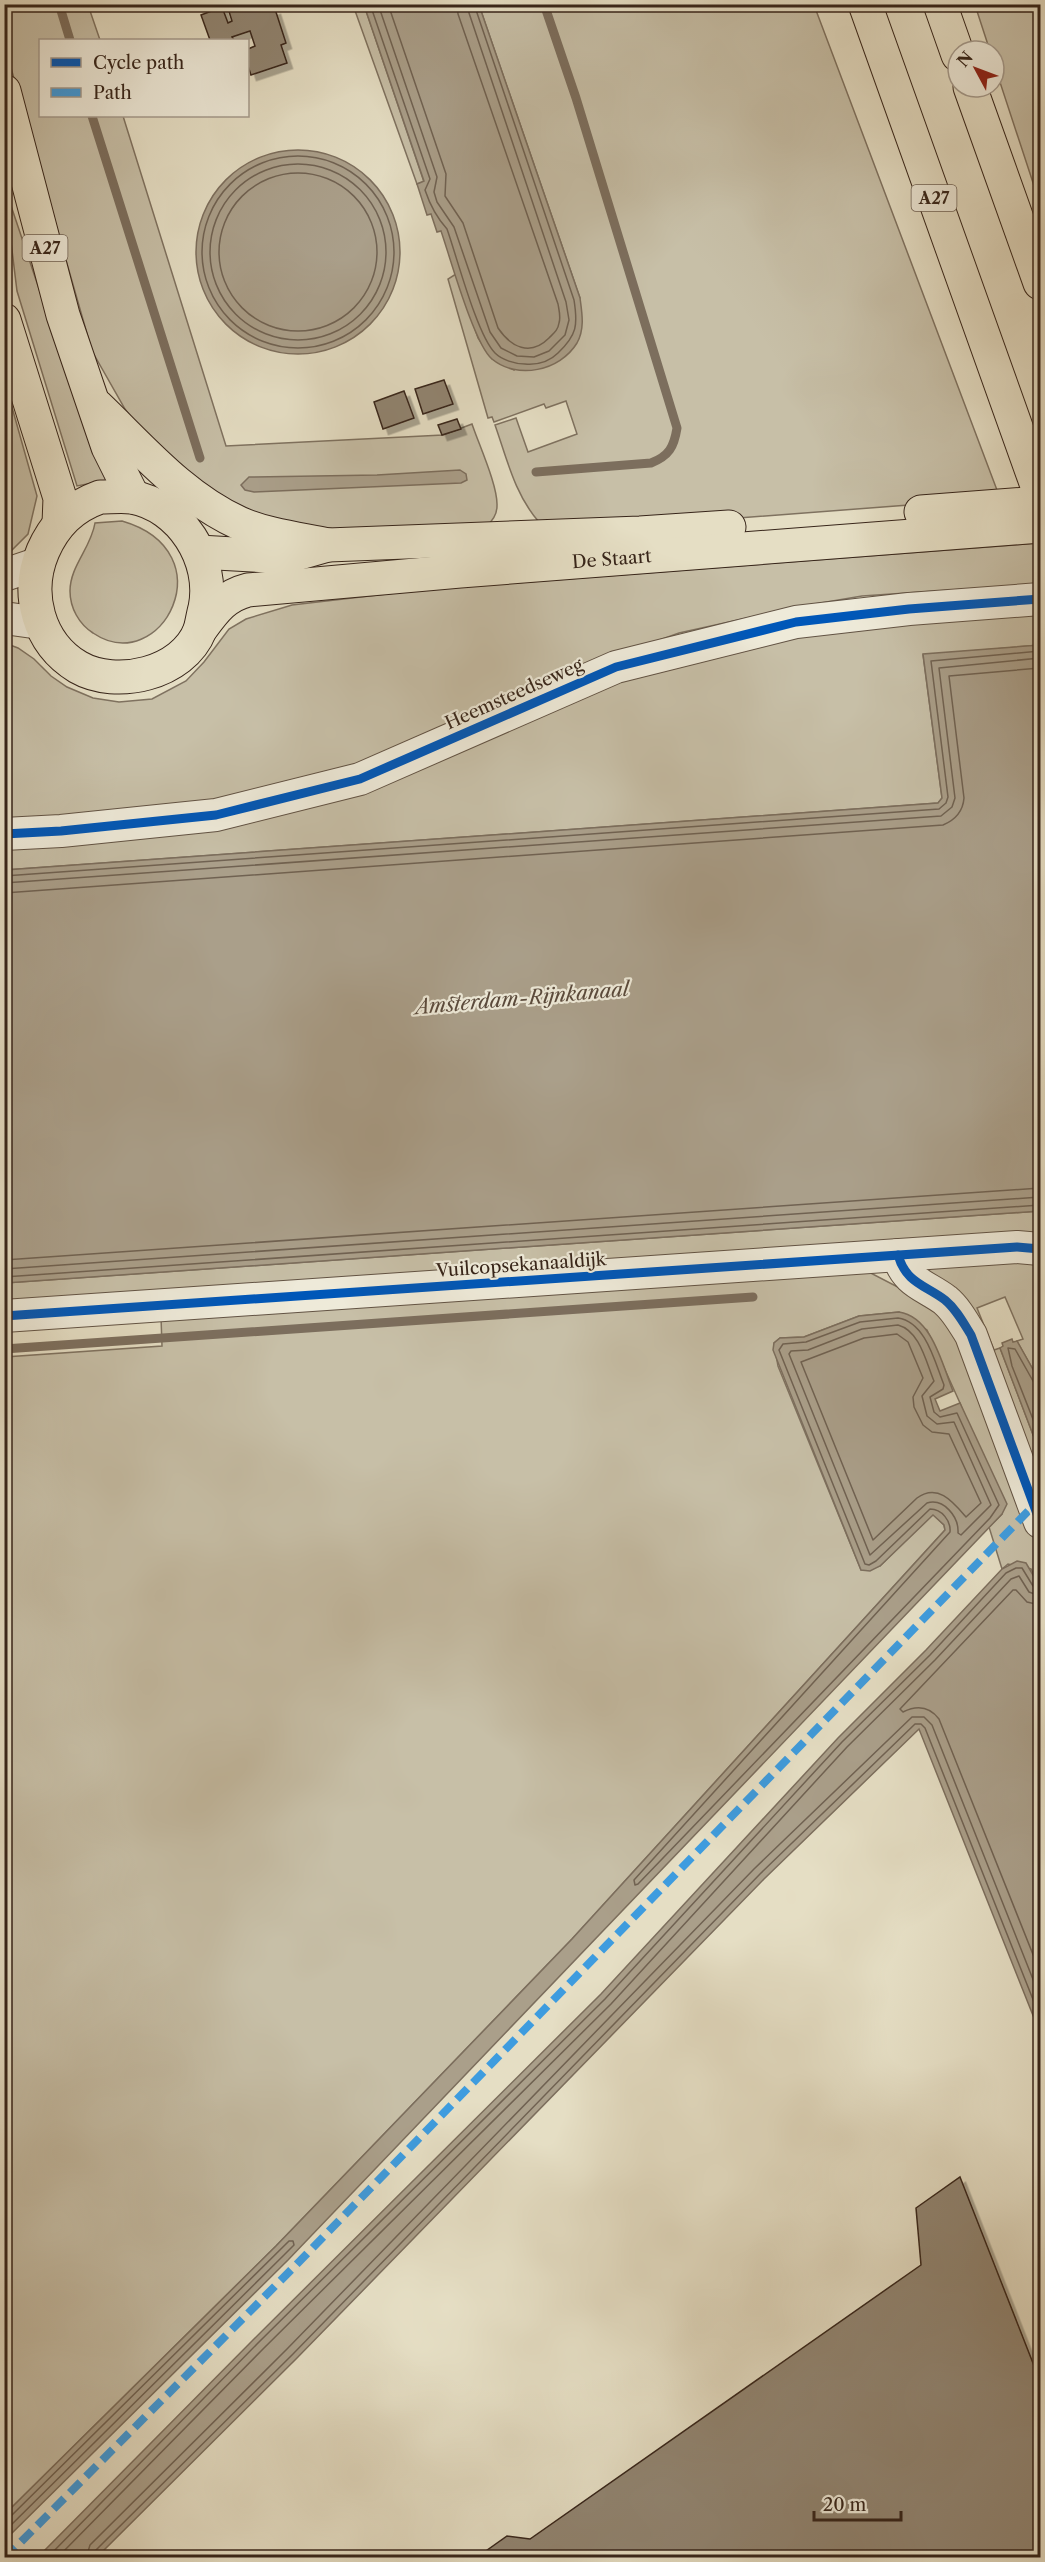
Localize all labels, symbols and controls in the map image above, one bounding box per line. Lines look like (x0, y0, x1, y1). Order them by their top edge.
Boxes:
legend (39, 39, 249, 117)
north arrow (946, 39, 1006, 99)
text: N (953, 47, 977, 71)
text: Cycle path (93, 52, 184, 74)
text: Path (93, 82, 132, 104)
road number: A27 (912, 185, 956, 211)
road number: A27 (22, 235, 68, 261)
street label: De Staart (571, 545, 653, 573)
street label: Heemsteedseweg (442, 653, 587, 734)
water label: Amsterdam-Rijnkanaal (411, 976, 633, 1020)
street label: Vuilcopsekanaaldijk (434, 1248, 608, 1282)
scale bar (814, 2484, 901, 2522)
text: 20 m (823, 2494, 867, 2516)

